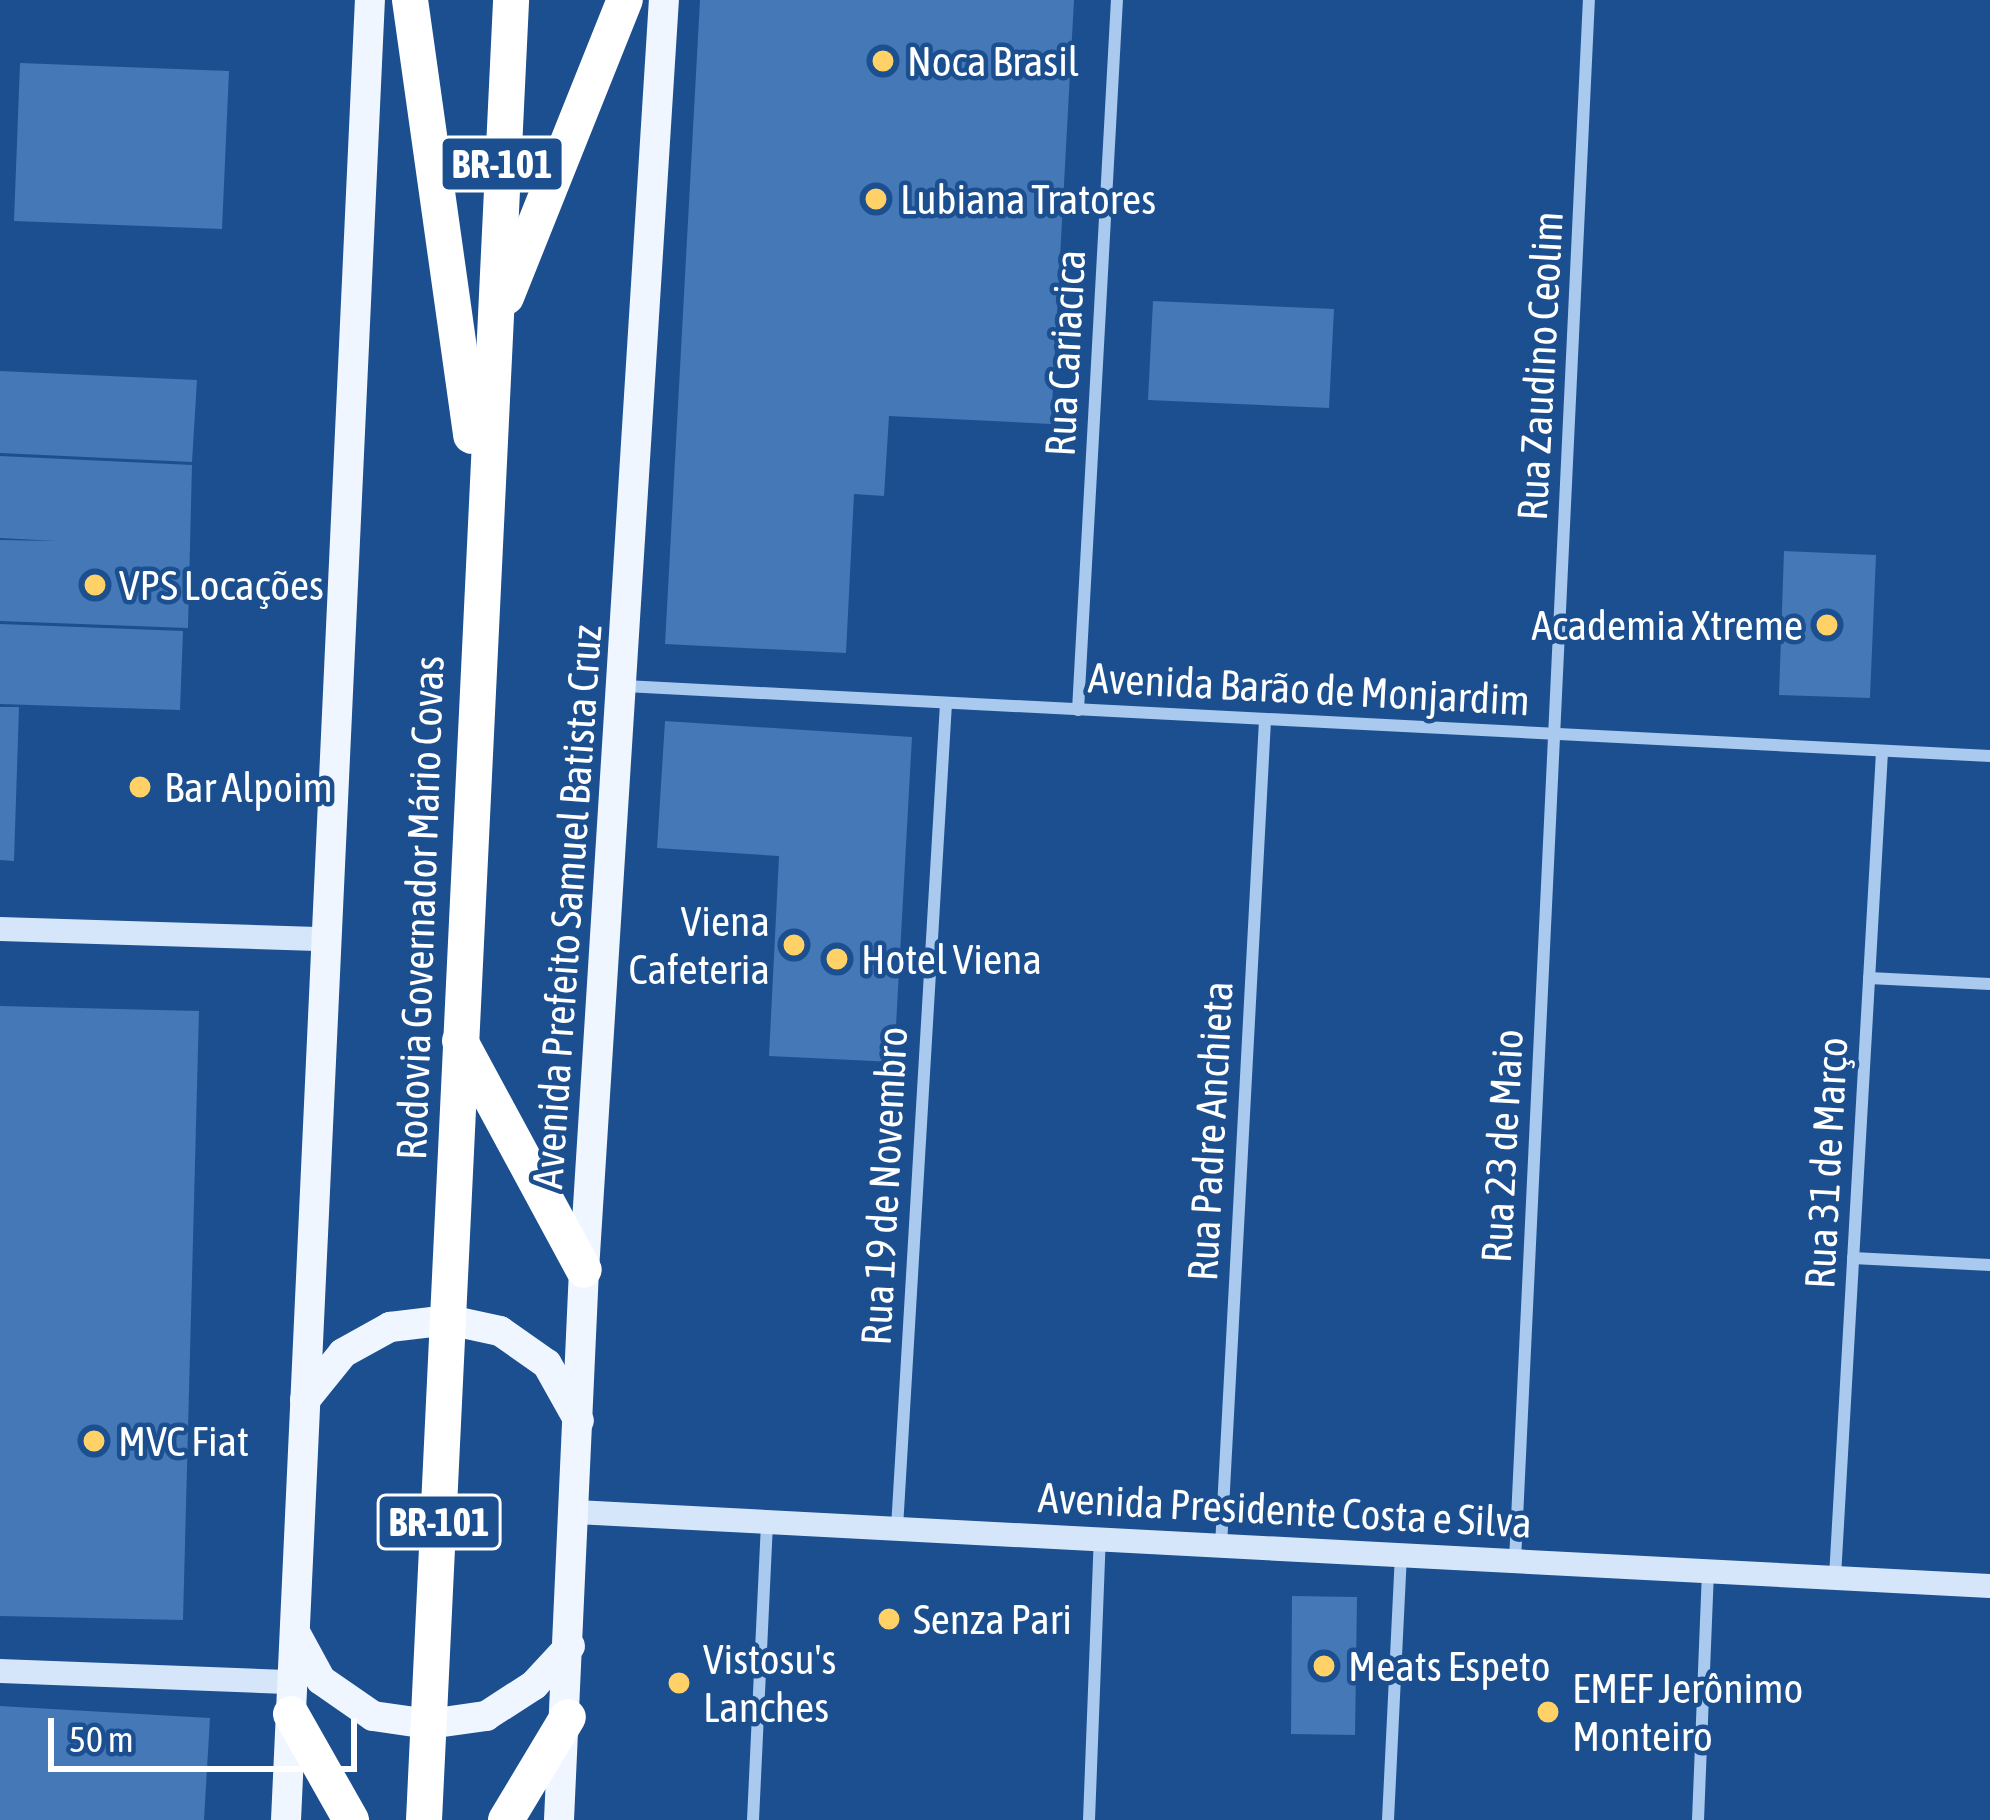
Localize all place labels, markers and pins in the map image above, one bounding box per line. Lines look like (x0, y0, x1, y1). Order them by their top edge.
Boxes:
place label: Noca Brasil (907, 36, 1079, 86)
marker: Noca Brasil (870, 48, 896, 74)
place label: Lubiana Tratores (900, 174, 1156, 224)
marker: Lubiana Tratores (863, 186, 889, 212)
place label: VPS Locações (119, 560, 324, 610)
marker: VPS Locações (82, 572, 108, 598)
place label: Academia Xtreme (1531, 600, 1803, 650)
marker: Academia Xtreme (1814, 612, 1840, 638)
place label: Bar Alpoim (164, 762, 333, 812)
marker: Bar Alpoim (127, 774, 153, 800)
place label: Viena Cafeteria (629, 896, 770, 994)
marker: Viena Cafeteria (781, 932, 807, 958)
place label: Hotel Viena (861, 934, 1042, 984)
marker: Hotel Viena (824, 946, 850, 972)
place label: MVC Fiat (118, 1416, 249, 1466)
marker: MVC Fiat (81, 1428, 107, 1454)
place label: Senza Pari (913, 1594, 1072, 1644)
marker: Senza Pari (876, 1606, 902, 1632)
place label: Vistosu's Lanches (703, 1634, 836, 1732)
place label: Meats Espeto (1348, 1641, 1551, 1691)
marker: Meats Espeto (1311, 1653, 1337, 1679)
place label: EMEF Jerônimo Monteiro (1572, 1663, 1803, 1762)
marker: Vistosu's Lanches (666, 1670, 692, 1696)
marker: EMEF Jerônimo Monteiro (1535, 1699, 1561, 1725)

